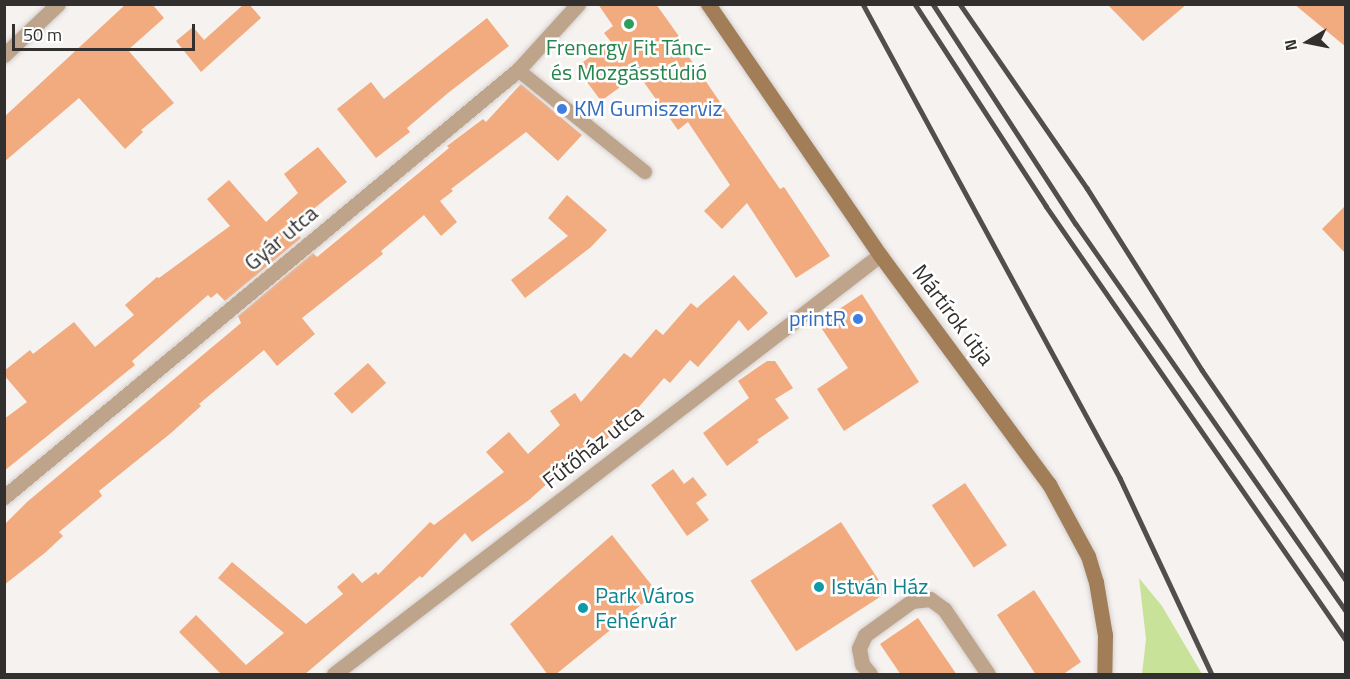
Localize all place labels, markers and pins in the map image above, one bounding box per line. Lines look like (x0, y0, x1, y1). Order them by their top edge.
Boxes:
marker: Frenergy Fit Tánc- és Mozgásstúdió (622, 17, 636, 31)
place label: Frenergy Fit Tánc- és Mozgásstúdió (546, 34, 712, 86)
place label: KM Gumiszerviz (574, 96, 723, 122)
marker: KM Gumiszerviz (555, 102, 569, 116)
place label: printR (789, 306, 846, 332)
marker: printR (851, 312, 865, 326)
place label: István Ház (831, 574, 928, 600)
marker: István Ház (812, 580, 826, 594)
place label: Park Város Fehérvár (595, 582, 694, 634)
marker: Park Város Fehérvár (576, 601, 590, 615)

